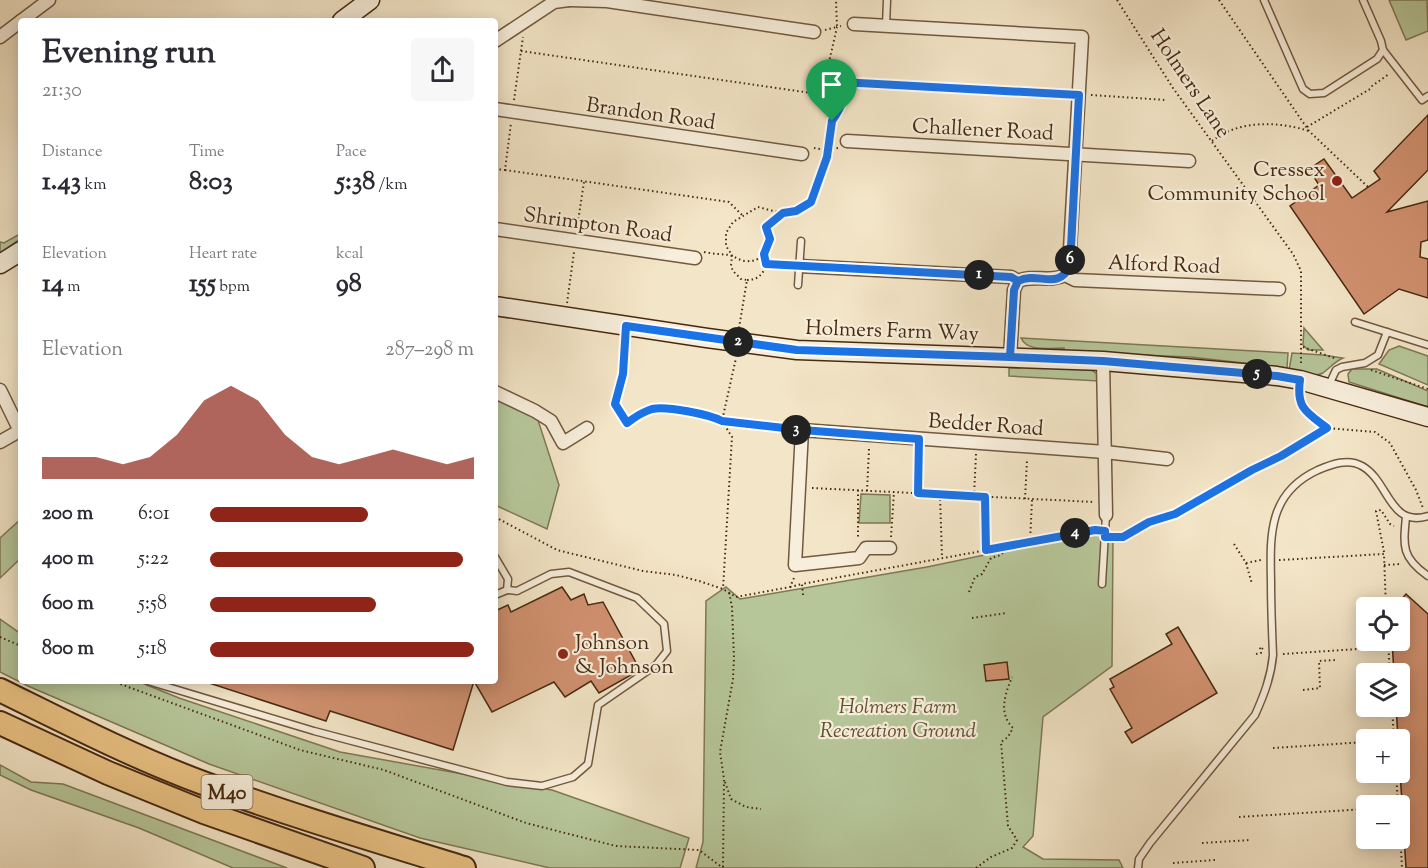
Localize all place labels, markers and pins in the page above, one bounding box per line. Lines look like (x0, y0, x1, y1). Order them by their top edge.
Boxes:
pin (806, 59, 857, 121)
place label: Cressex Community School (1147, 156, 1325, 210)
marker: Cressex Community School (1330, 174, 1344, 188)
pin: 6 (1055, 245, 1085, 275)
pin: 1 (964, 260, 994, 290)
pin: 2 (723, 327, 753, 357)
pin: 5 (1242, 359, 1272, 389)
pin: 3 (781, 415, 811, 445)
pin: 4 (1060, 518, 1090, 548)
place label: Johnson & Johnson (574, 629, 674, 683)
marker: Johnson & Johnson (556, 647, 570, 661)

